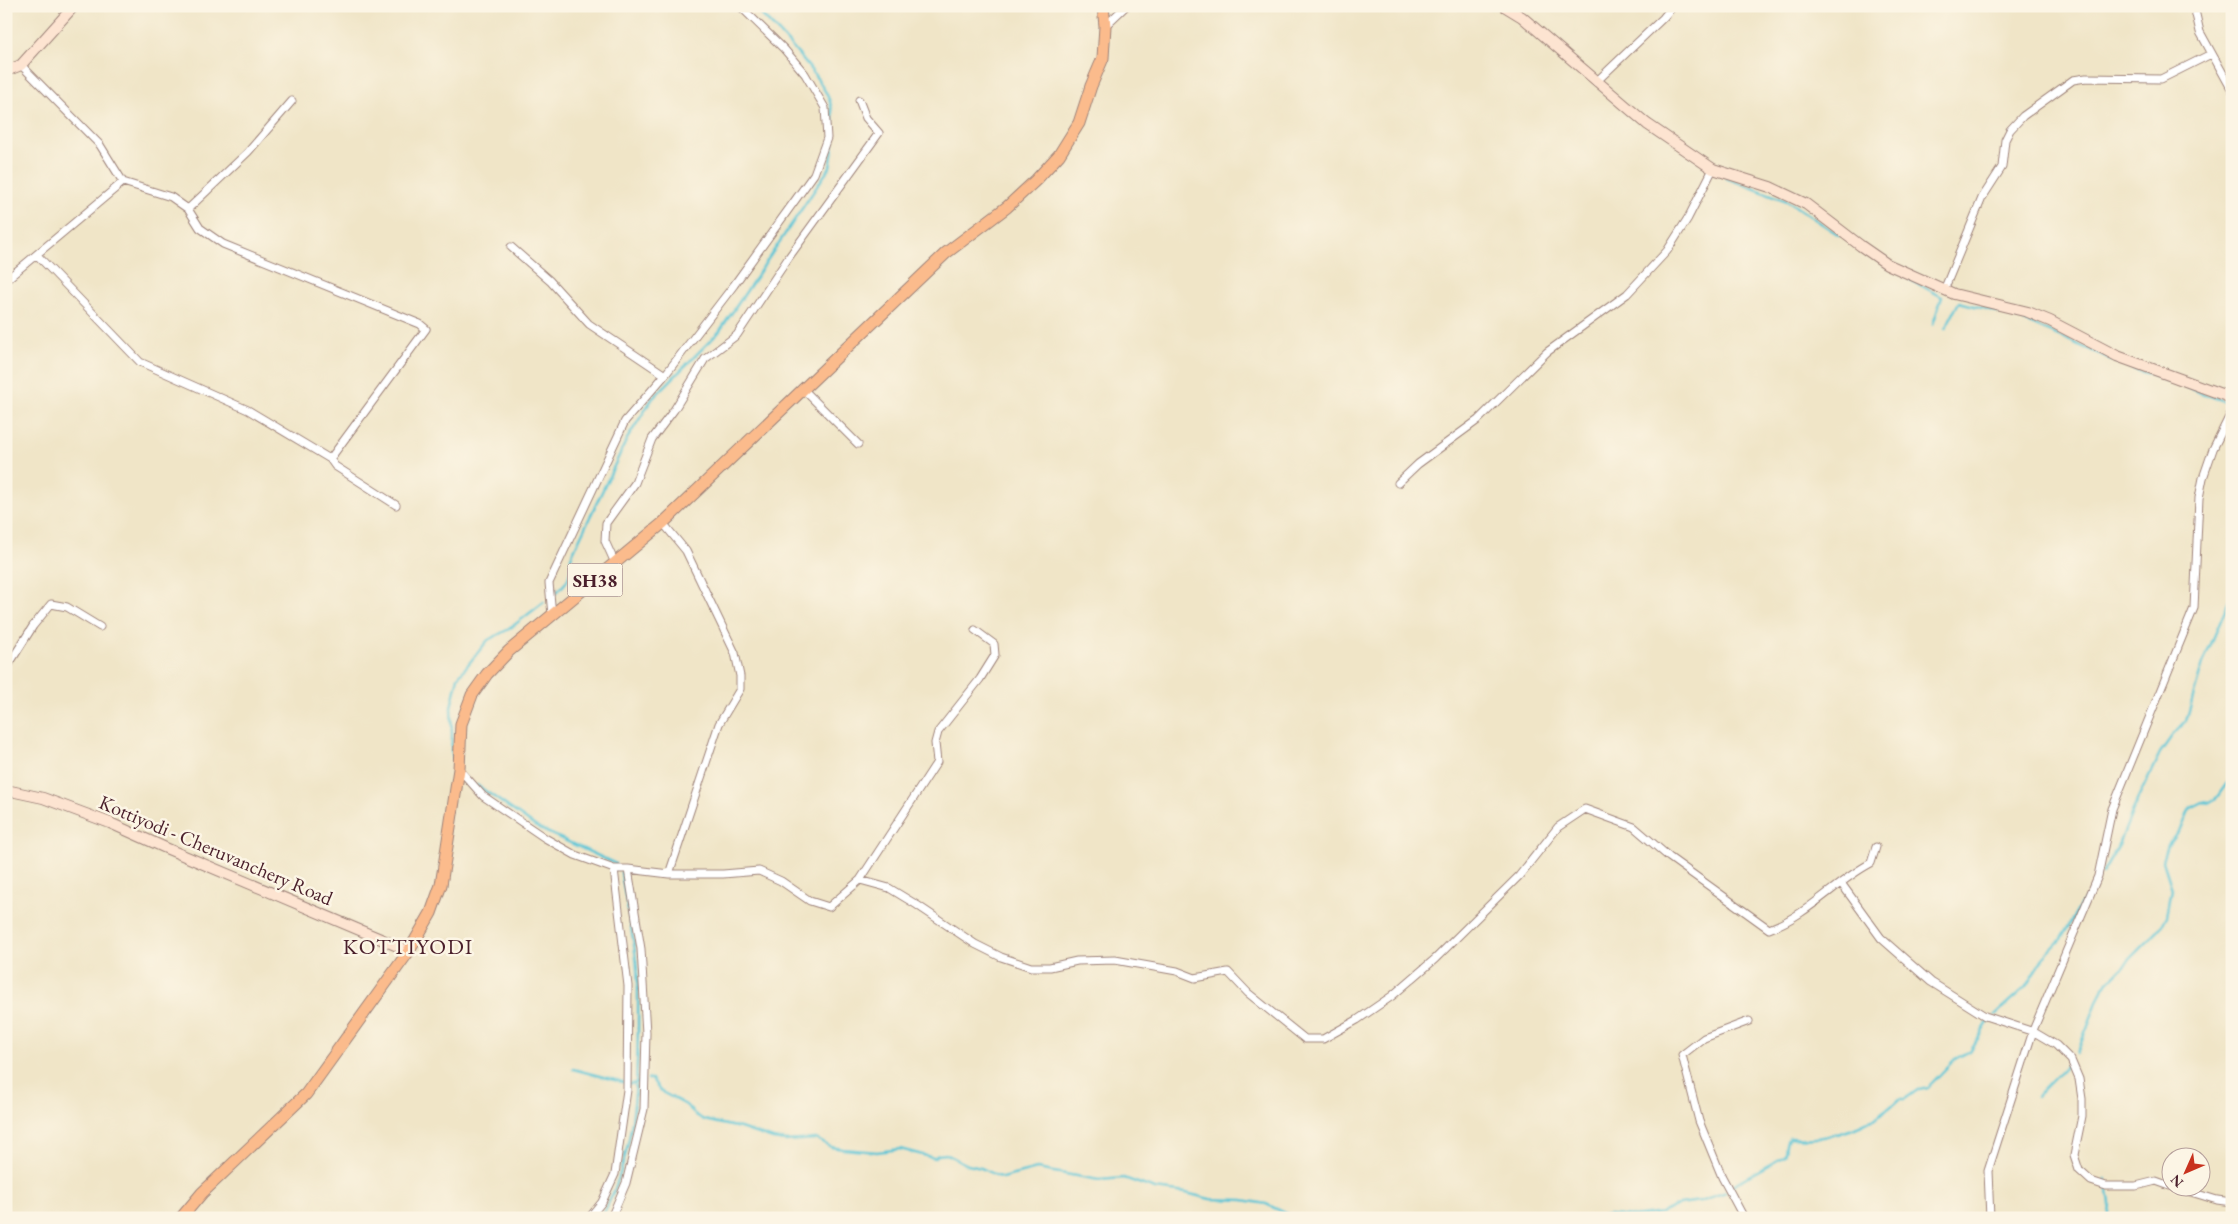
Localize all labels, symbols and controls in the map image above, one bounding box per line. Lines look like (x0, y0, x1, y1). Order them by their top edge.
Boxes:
road number: SH38 (568, 564, 622, 596)
street label: Kottiyodi - Cheruvanchery Road (95, 789, 338, 911)
district label: KOTTIYODI (343, 932, 473, 961)
north arrow (2160, 1146, 2210, 1196)
text: N (2166, 1170, 2187, 1192)

